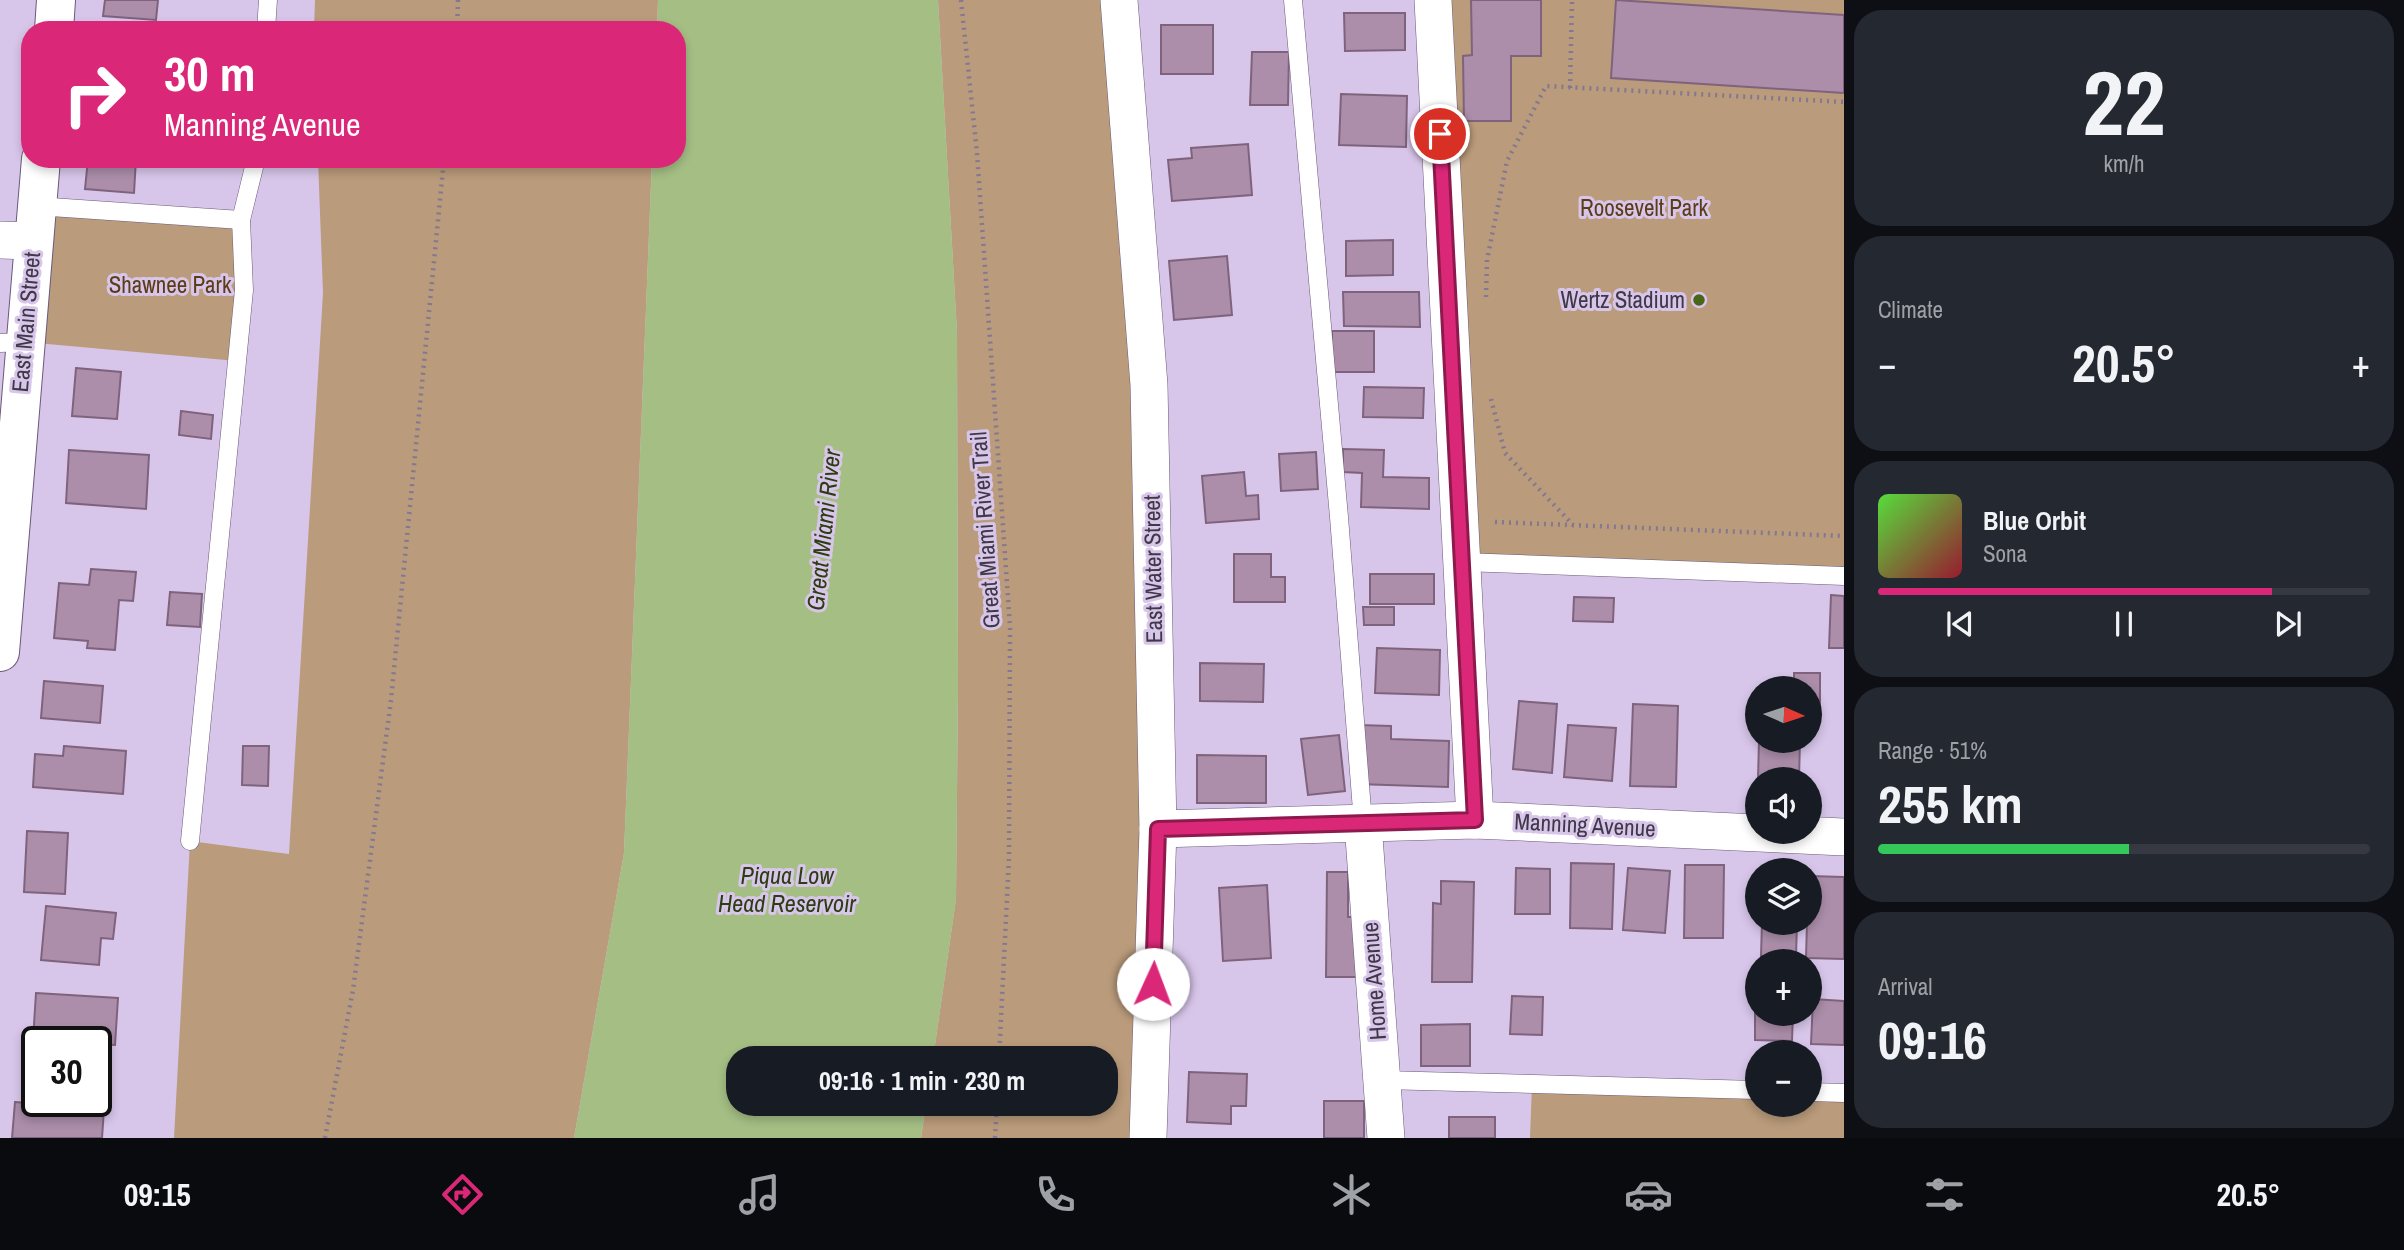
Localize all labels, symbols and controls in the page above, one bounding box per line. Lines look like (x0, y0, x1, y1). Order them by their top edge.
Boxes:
text: 30 m (164, 40, 256, 106)
text: 22 (2083, 41, 2166, 163)
icon: right (49, 49, 140, 140)
text: Manning Avenue (164, 103, 361, 146)
pin (1410, 104, 1470, 164)
icon: arrive (1421, 115, 1459, 153)
text: km/h (2104, 148, 2144, 179)
park label: Roosevelt Park (1580, 192, 1709, 223)
street label: East Main Street (4, 251, 47, 393)
park label: Shawnee Park (109, 269, 232, 300)
place label: Wertz Stadium (1561, 284, 1685, 315)
marker: Wertz Stadium (1691, 292, 1707, 308)
text: Climate (1878, 294, 1943, 325)
text: 20.5° (2072, 328, 2176, 398)
text: − (1878, 338, 1896, 389)
text: + (2352, 338, 2370, 389)
street label: Great Miami River Trail (962, 431, 1007, 629)
water label: Great Miami River (799, 446, 848, 612)
street label: East Water Street (1136, 495, 1169, 643)
text: Blue Orbit (1983, 503, 2086, 538)
text: Sona (1983, 538, 2027, 569)
icon: previous (1941, 605, 1979, 643)
icon: pause (2105, 605, 2143, 643)
icon: next (2269, 605, 2307, 643)
north arrow (1745, 676, 1822, 752)
map controls (1745, 676, 1822, 1117)
text: Range · 51% (1878, 735, 1987, 766)
button: sound (1745, 767, 1822, 844)
text: 255 km (1878, 769, 2023, 839)
street label: Manning Avenue (1514, 805, 1656, 844)
button: layers (1745, 858, 1822, 935)
water label: Piqua Low Head Reservoir (718, 859, 857, 919)
street label: Home Avenue (1354, 921, 1393, 1041)
position arrow (1116, 947, 1190, 1021)
button: + (1745, 949, 1822, 1026)
text: Arrival (1878, 971, 1933, 1002)
text: 09:16 (1878, 1005, 1987, 1075)
speed limit sign: 30 (21, 1026, 112, 1117)
button: − (1745, 1040, 1822, 1117)
text: 09:16 · 1 min · 230 m (819, 1063, 1025, 1098)
icon: directions (438, 1170, 487, 1219)
icon: music (735, 1170, 784, 1219)
icon: phone (1031, 1170, 1080, 1219)
icon: climate (1327, 1170, 1376, 1219)
icon: car (1624, 1170, 1673, 1219)
icon: filters (1920, 1170, 1969, 1219)
text: 09:15 (124, 1173, 191, 1216)
text: 20.5° (2216, 1173, 2280, 1216)

